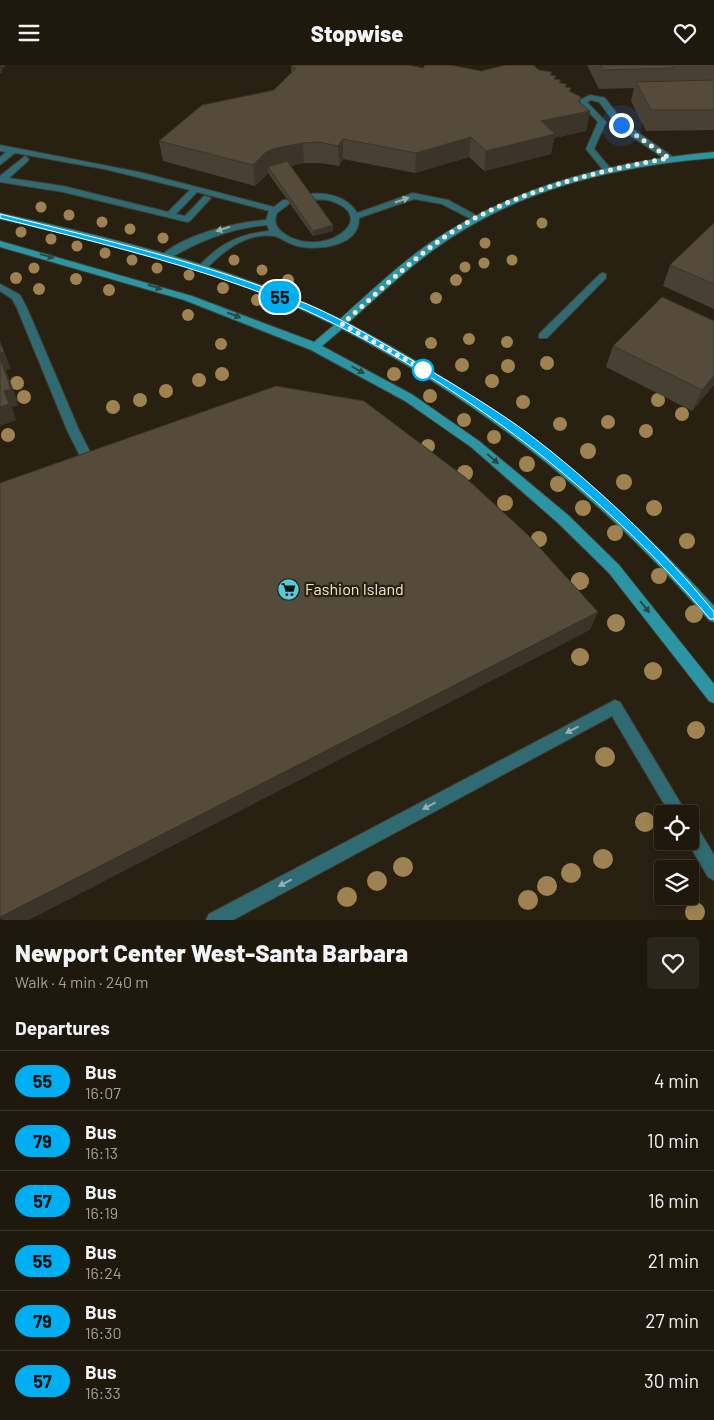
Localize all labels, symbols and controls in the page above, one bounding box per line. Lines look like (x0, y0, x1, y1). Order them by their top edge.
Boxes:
icon: menu (15, 19, 43, 47)
icon: heart (671, 19, 699, 47)
text: Stopwise (311, 20, 403, 46)
your location (609, 113, 634, 138)
one-way arrow (395, 196, 410, 204)
one-way arrow (215, 226, 230, 234)
one-way arrow (40, 252, 55, 260)
line badge: 55 (258, 281, 302, 313)
one-way arrow (148, 284, 163, 292)
text: 55 (270, 286, 290, 308)
one-way arrow (227, 311, 242, 319)
unlabelled marker (412, 359, 434, 381)
one-way arrow (351, 366, 366, 374)
one-way arrow (487, 454, 500, 465)
supermarket icon: Fashion Island (277, 577, 301, 601)
place label: Fashion Island (305, 579, 404, 598)
one-way arrow (639, 600, 650, 613)
one-way arrow (565, 726, 580, 734)
one-way arrow (421, 802, 436, 810)
map controls (654, 805, 699, 905)
button: locate (654, 805, 699, 850)
button: layers (654, 860, 699, 905)
one-way arrow (279, 878, 292, 887)
button: heart (647, 937, 699, 989)
text: Newport Center West-Santa Barbara (15, 938, 408, 967)
text: Walk · 4 min · 240 m (15, 972, 149, 991)
text: Departures (15, 1016, 110, 1039)
text: Bus (85, 1060, 117, 1083)
text: 4 min (654, 1069, 699, 1092)
text: 55 (33, 1070, 52, 1092)
text: 16:07 (85, 1083, 121, 1102)
text: Bus (85, 1120, 117, 1143)
text: 10 min (647, 1129, 699, 1152)
text: 79 (33, 1130, 52, 1152)
text: 16:13 (85, 1143, 118, 1162)
text: Bus (85, 1180, 117, 1203)
text: 16 min (648, 1189, 699, 1212)
text: 57 (33, 1190, 52, 1212)
text: 16:19 (85, 1203, 118, 1222)
text: Bus (85, 1240, 117, 1263)
text: 21 min (648, 1249, 699, 1272)
text: 55 (33, 1250, 52, 1272)
text: 16:24 (85, 1263, 122, 1282)
text: Bus (85, 1300, 117, 1323)
text: 27 min (645, 1309, 699, 1332)
text: 79 (33, 1310, 52, 1332)
text: 16:30 (85, 1323, 122, 1342)
text: Bus (85, 1360, 117, 1383)
text: 30 min (644, 1369, 699, 1392)
text: 57 (33, 1370, 52, 1392)
text: 16:33 (85, 1383, 121, 1402)

